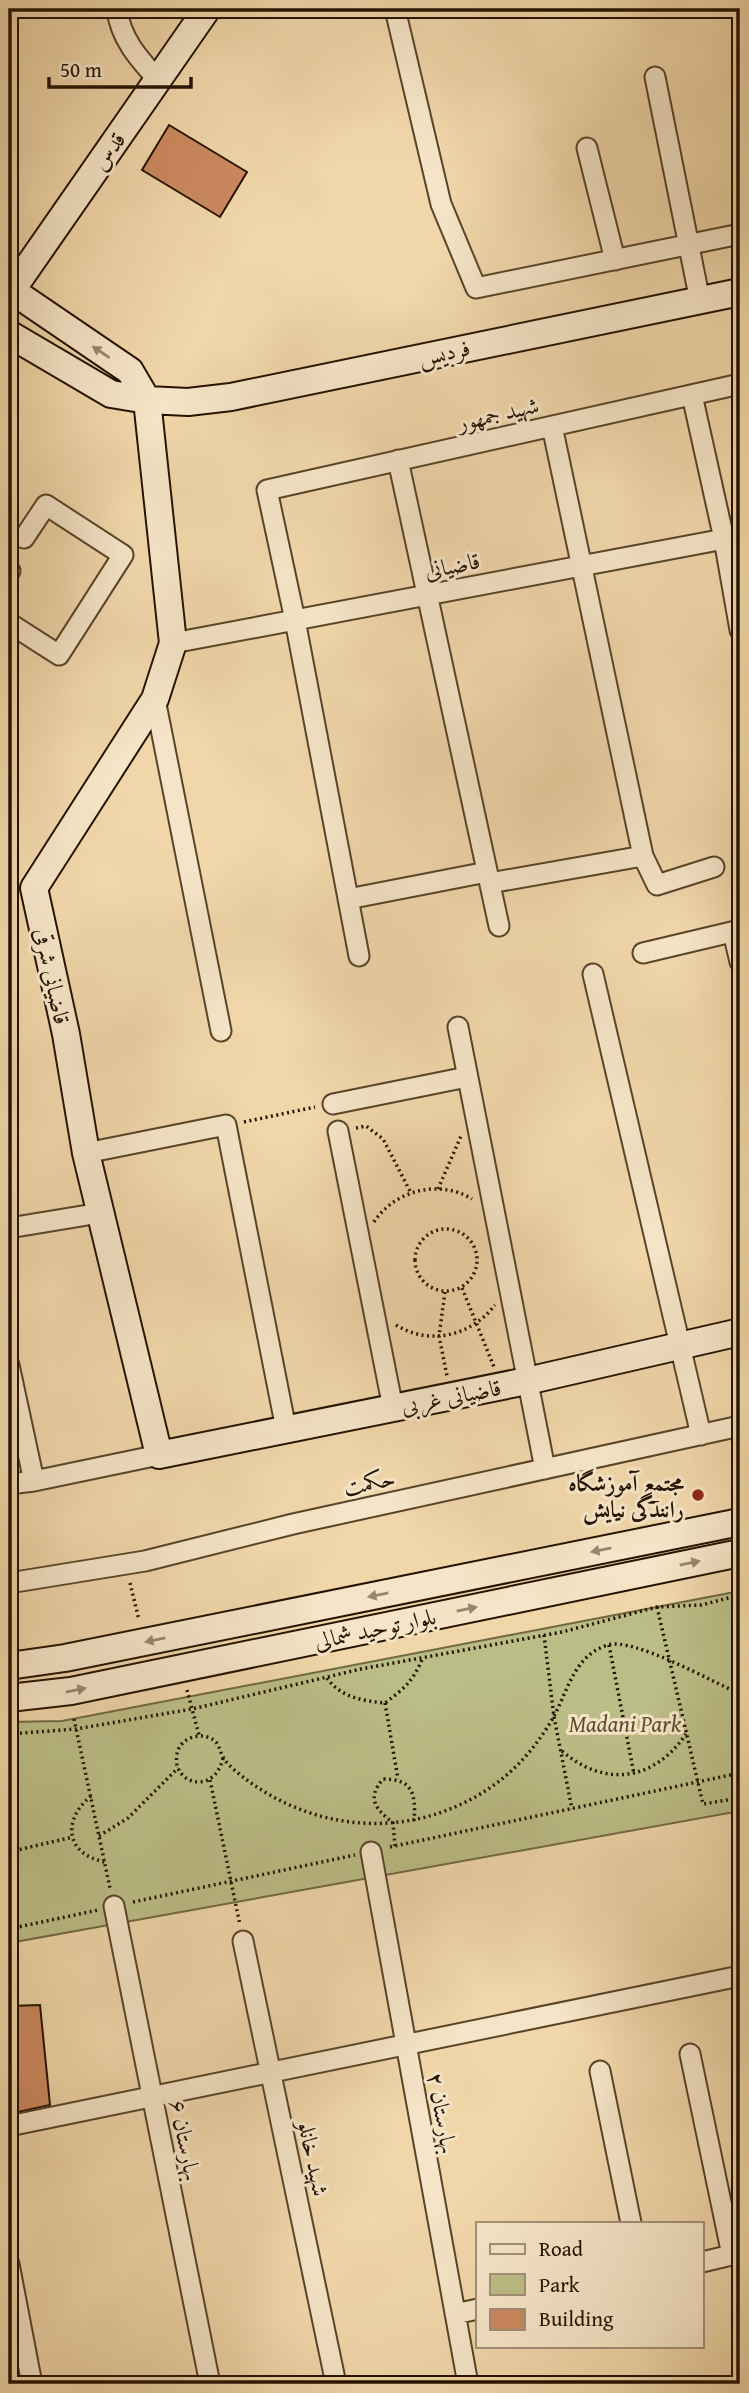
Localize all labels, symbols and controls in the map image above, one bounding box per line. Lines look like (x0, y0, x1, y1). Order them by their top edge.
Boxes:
scale bar (49, 46, 191, 90)
text: 50 m (60, 54, 102, 85)
street label: قدس (83, 125, 133, 177)
street label: فردیس (415, 330, 473, 374)
one-way arrow (92, 346, 111, 359)
street label: شهید جمهور (452, 388, 542, 439)
street label: قاضیانی (421, 543, 483, 587)
street label: قاضیانی شرقی (27, 925, 79, 1027)
street label: قاضیانی غربی (398, 1370, 504, 1422)
street label: حکمت (340, 1460, 398, 1504)
place label: مجتمع آموزشگاه رانندگی نیایش (568, 1466, 685, 1525)
marker: مجتمع آموزشگاه رانندگی نیایش (690, 1487, 706, 1503)
one-way arrow (590, 1544, 612, 1555)
one-way arrow (679, 1558, 701, 1569)
one-way arrow (367, 1589, 389, 1600)
street label: بلوار توحید شمالی (311, 1599, 439, 1657)
one-way arrow (456, 1603, 478, 1614)
one-way arrow (144, 1634, 166, 1645)
one-way arrow (65, 1684, 87, 1695)
park label: Madani Park (569, 1707, 682, 1740)
street label: بهارستان ۲ (420, 2070, 466, 2156)
street label: بهارستان ۶ (162, 2096, 210, 2184)
street label: شهید خانلو (289, 2115, 338, 2199)
legend (476, 2222, 704, 2348)
text: Road (539, 2233, 584, 2264)
text: Park (539, 2269, 580, 2300)
text: Building (539, 2303, 614, 2334)

